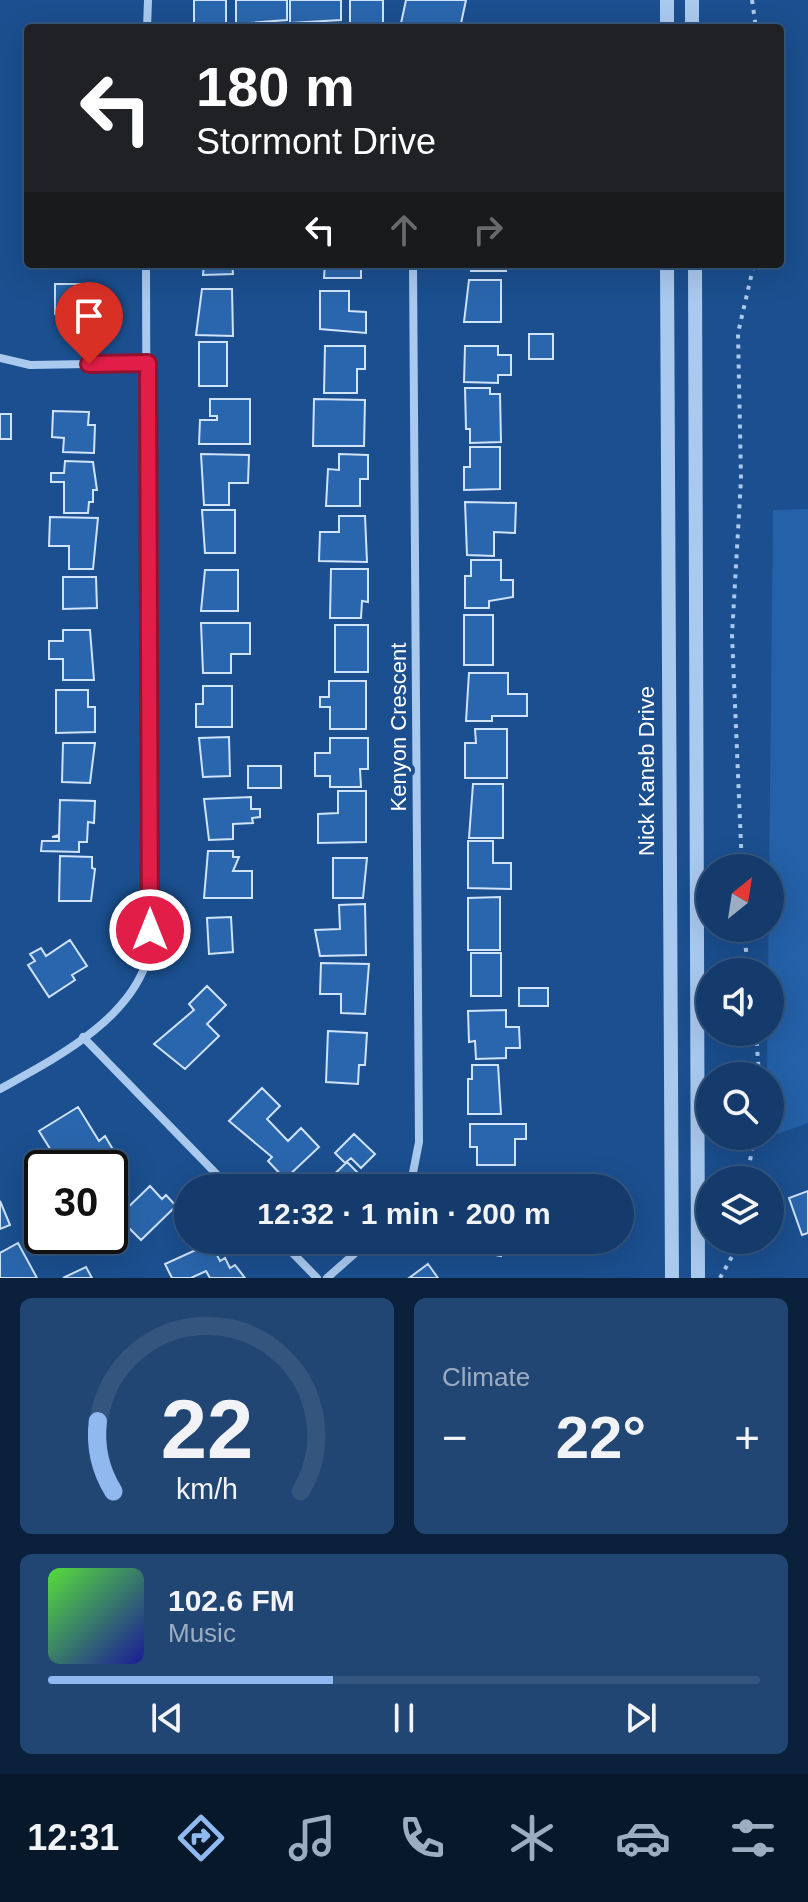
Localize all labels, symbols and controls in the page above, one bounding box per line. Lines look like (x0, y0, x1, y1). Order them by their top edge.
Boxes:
text: 180 m (196, 55, 355, 118)
icon: left (64, 56, 168, 160)
text: Stormont Drive (196, 121, 436, 162)
icon: left (298, 208, 342, 252)
icon: ahead (382, 208, 426, 252)
icon: right (466, 208, 510, 252)
pin (55, 282, 123, 364)
icon: arrive (67, 294, 111, 338)
street label: Kenyon Crescent (386, 643, 411, 811)
street label: Nick Kaneb Drive (634, 686, 659, 856)
north arrow (696, 854, 784, 942)
map controls (696, 854, 784, 1254)
position arrow (108, 888, 192, 972)
button: sound (696, 958, 784, 1046)
button: search (696, 1062, 784, 1150)
speed limit sign: 30 (24, 1150, 128, 1254)
button: layers (696, 1166, 784, 1254)
text: 12:32 · 1 min · 200 m (257, 1197, 551, 1230)
text: Climate (442, 1362, 530, 1392)
text: 22 (161, 1383, 253, 1476)
text: 22° (556, 1404, 646, 1471)
text: − (442, 1413, 468, 1462)
text: + (734, 1413, 760, 1462)
text: km/h (176, 1473, 238, 1505)
text: 102.6 FM (168, 1584, 295, 1617)
text: Music (168, 1618, 236, 1648)
icon: previous (145, 1696, 189, 1740)
icon: pause (382, 1696, 426, 1740)
icon: next (619, 1696, 663, 1740)
icon: directions (173, 1810, 229, 1866)
icon: music (284, 1810, 340, 1866)
icon: phone (394, 1810, 450, 1866)
icon: climate (504, 1810, 560, 1866)
icon: car (615, 1810, 671, 1866)
icon: filters (725, 1810, 781, 1866)
text: 12:31 (27, 1817, 119, 1858)

